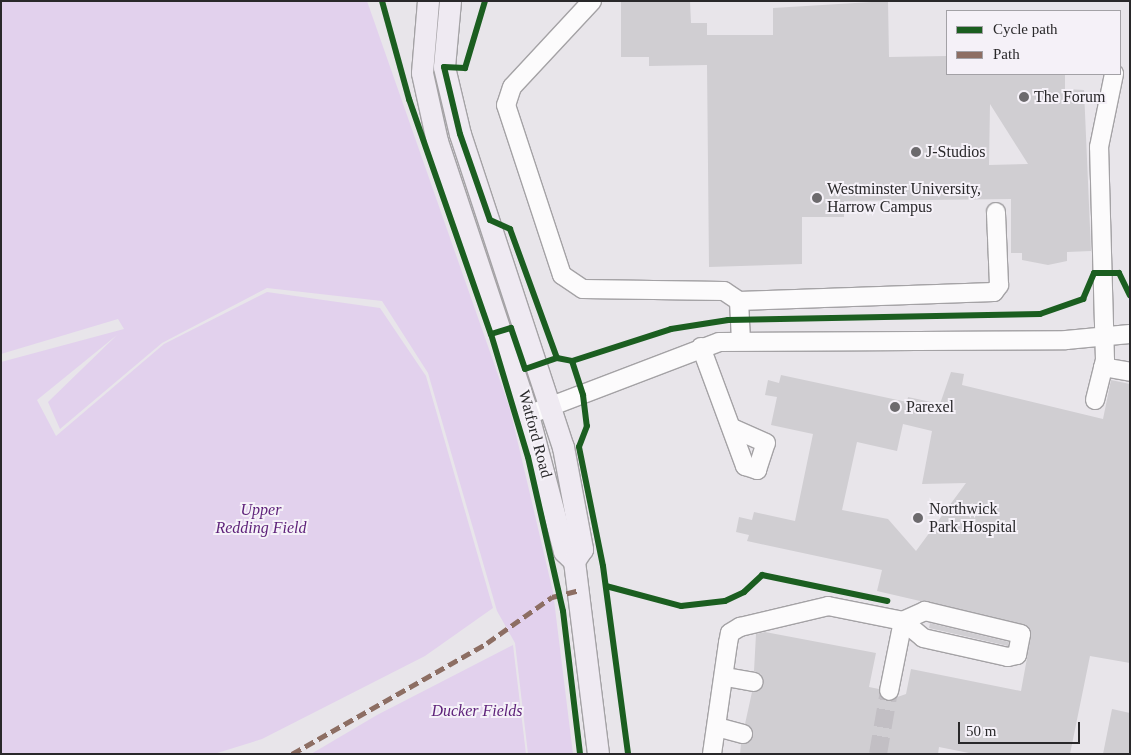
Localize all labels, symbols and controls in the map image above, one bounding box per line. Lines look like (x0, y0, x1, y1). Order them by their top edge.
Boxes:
legend (946, 10, 1121, 75)
text: Cycle path (993, 21, 1058, 37)
text: Path (993, 46, 1020, 62)
place label: The Forum (1034, 87, 1106, 107)
marker: The Forum (1018, 91, 1030, 103)
place label: J-Studios (926, 142, 986, 162)
marker: J-Studios (910, 146, 922, 158)
place label: Westminster University, Harrow Campus (827, 179, 981, 217)
marker: Westminster University, Harrow Campus (811, 192, 823, 204)
street label: Watford Road (514, 388, 556, 480)
place label: Parexel (906, 397, 954, 417)
marker: Parexel (888, 400, 902, 414)
place label: Northwick Park Hospital (929, 499, 1017, 537)
park label: Upper Redding Field (215, 500, 307, 538)
marker: Northwick Park Hospital (911, 511, 925, 525)
park label: Ducker Fields (431, 701, 523, 721)
scale bar (961, 712, 1084, 744)
text: 50 m (966, 723, 996, 739)

